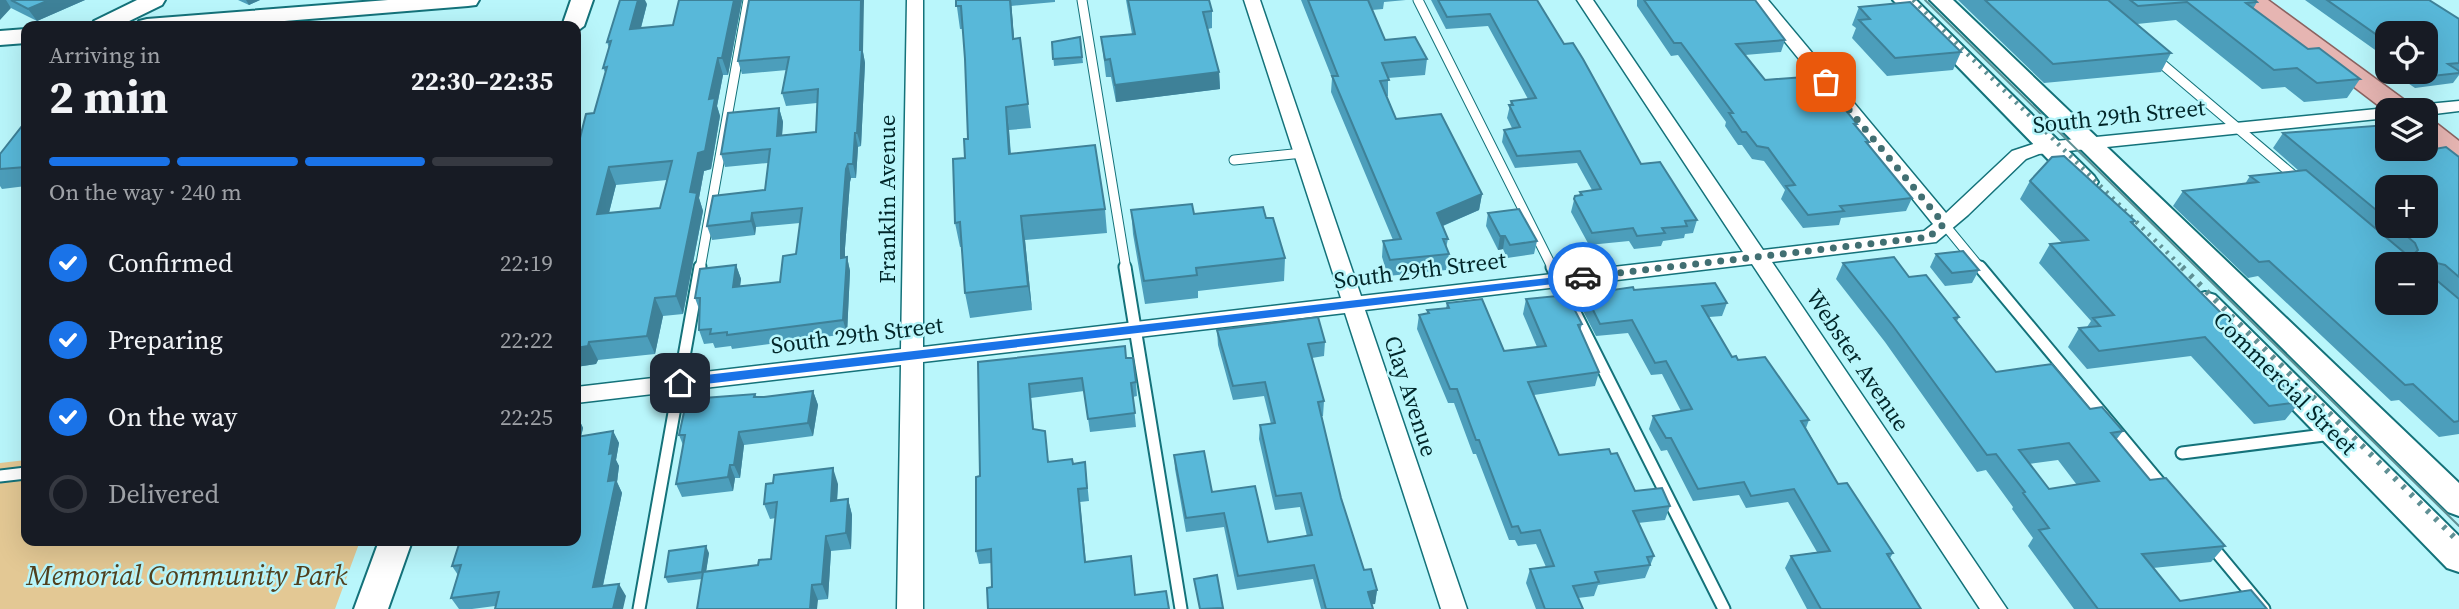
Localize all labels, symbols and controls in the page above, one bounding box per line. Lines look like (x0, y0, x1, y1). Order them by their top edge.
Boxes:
map controls (2375, 21, 2438, 315)
button: locate (2375, 21, 2438, 84)
text: Arriving in (49, 39, 161, 71)
pin (1796, 52, 1856, 112)
text: 22:30–22:35 (411, 63, 553, 99)
icon: bag (1807, 63, 1845, 101)
text: 2 min (49, 65, 168, 128)
street label: South 29th Street (2031, 91, 2207, 141)
button: layers (2375, 98, 2438, 161)
street label: Franklin Avenue (871, 115, 903, 283)
button: + (2375, 175, 2438, 238)
text: On the way · 240 m (49, 176, 242, 208)
courier (1548, 242, 1618, 312)
street label: South 29th Street (1332, 243, 1508, 296)
icon: check (49, 244, 87, 282)
text: Confirmed (108, 245, 233, 281)
text: 22:19 (500, 247, 553, 279)
button: − (2375, 252, 2438, 315)
icon: car (1564, 258, 1602, 296)
street label: Webster Avenue (1799, 283, 1917, 437)
street label: Commercial Street (2206, 304, 2364, 462)
street label: South 29th Street (769, 308, 945, 361)
icon: check (49, 321, 87, 359)
text: Preparing (108, 322, 223, 358)
text: 22:22 (500, 324, 553, 356)
street label: Clay Avenue (1376, 331, 1446, 461)
pin (650, 353, 710, 413)
icon: home (661, 364, 699, 402)
icon: check (49, 398, 87, 436)
text: On the way (108, 399, 237, 435)
text: 22:25 (500, 401, 553, 433)
text: Delivered (108, 476, 219, 512)
park label: Memorial Community Park (26, 556, 348, 594)

